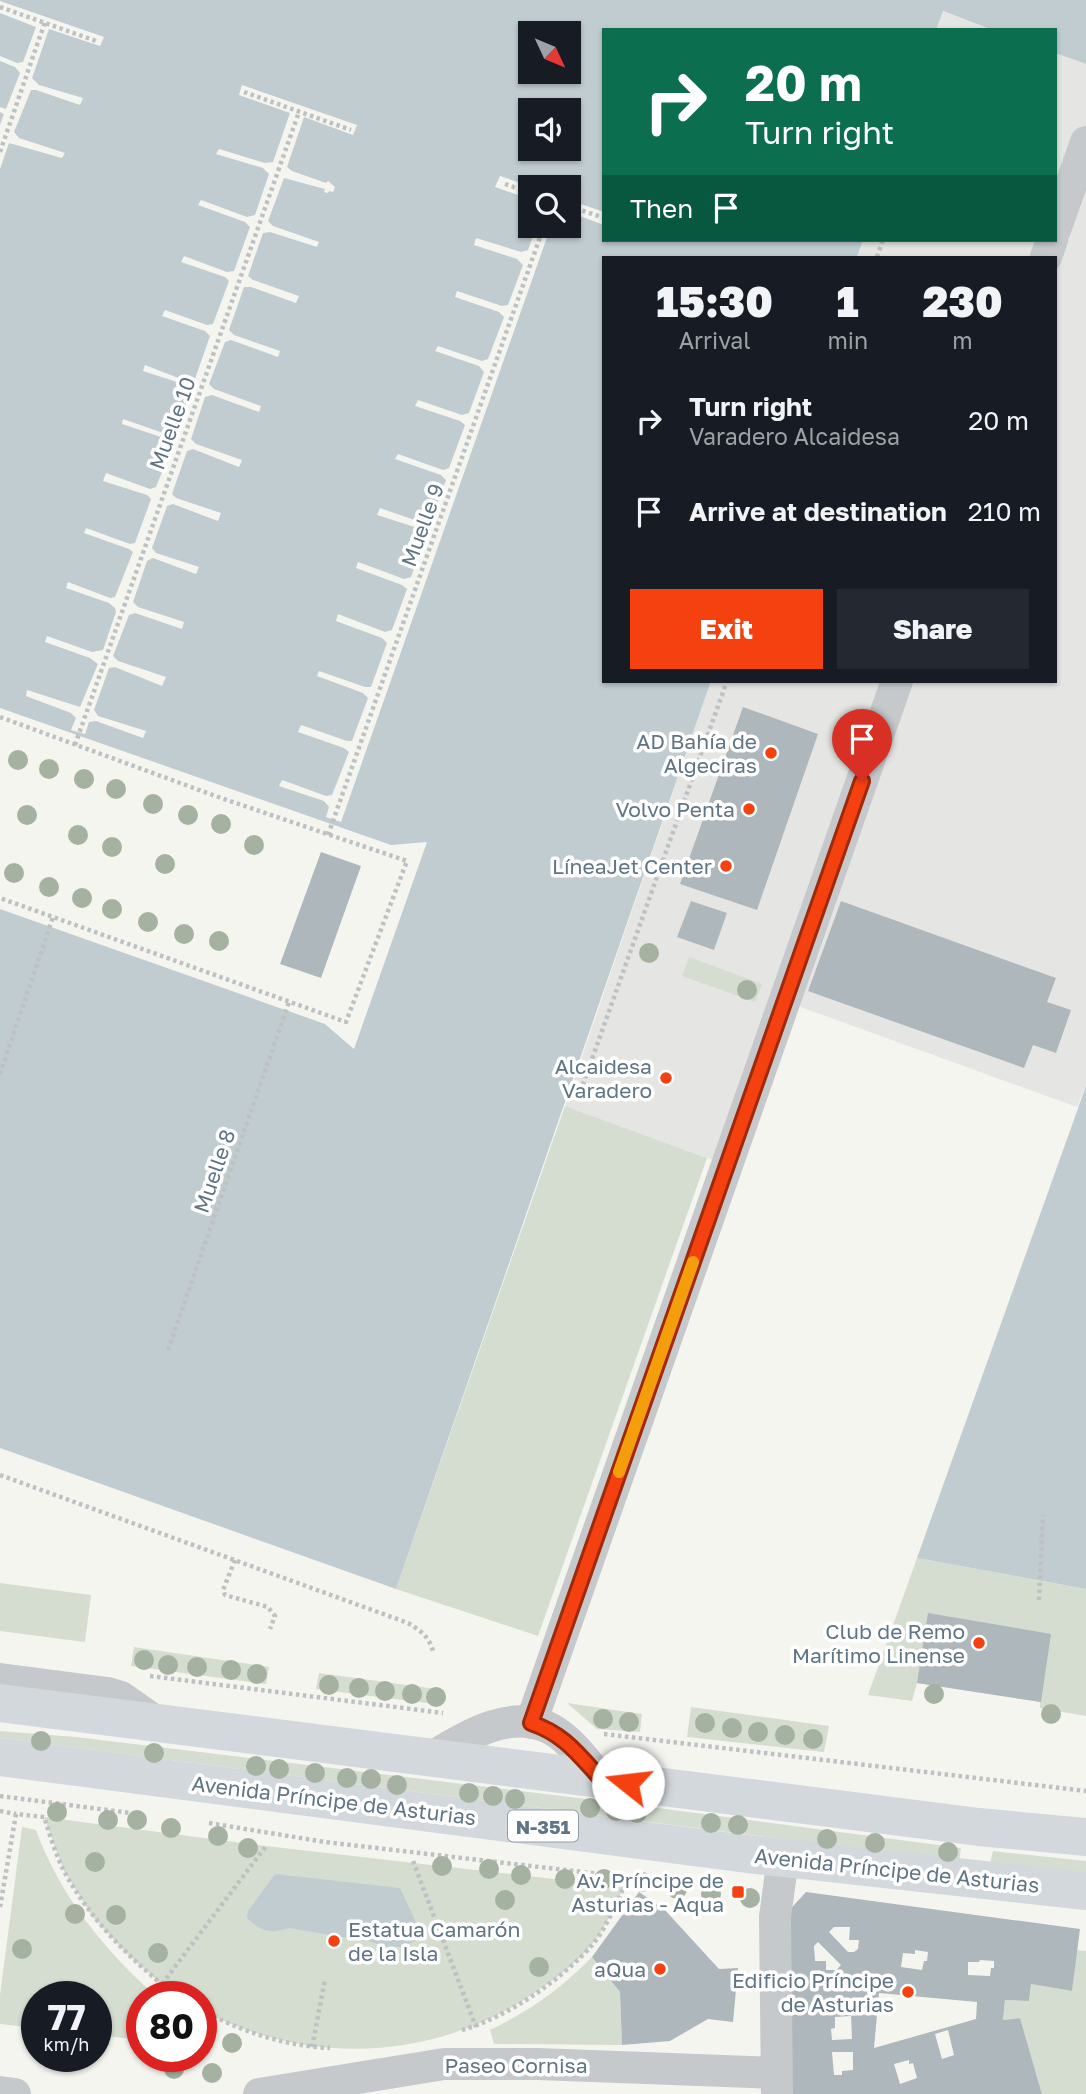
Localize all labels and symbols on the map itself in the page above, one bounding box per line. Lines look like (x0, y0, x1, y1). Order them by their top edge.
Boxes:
north arrow (518, 21, 581, 84)
street label: Muelle 10 (143, 373, 201, 473)
street label: Muelle 9 (395, 480, 449, 570)
pin (832, 709, 892, 781)
place label: AD Bahía de Algeciras (636, 728, 757, 778)
marker: AD Bahía de Algeciras (763, 745, 779, 761)
place label: Volvo Penta (615, 796, 735, 822)
marker: Volvo Penta (741, 801, 757, 817)
place label: LíneaJet Center (552, 853, 712, 879)
marker: LíneaJet Center (718, 858, 734, 874)
place label: Alcaidesa Varadero (555, 1053, 652, 1103)
marker: Alcaidesa Varadero (658, 1070, 674, 1086)
street label: Muelle 8 (188, 1126, 240, 1216)
place label: Club de Remo Marítimo Linense (792, 1618, 965, 1668)
marker: Club de Remo Marítimo Linense (971, 1635, 987, 1651)
position arrow (591, 1746, 665, 1820)
street label: Avenida Príncipe de Asturias (190, 1770, 478, 1830)
road number: N-351 (508, 1810, 578, 1842)
street label: Avenida Príncipe de Asturias (753, 1842, 1041, 1898)
place label: Av. Príncipe de Asturias - Aqua (571, 1867, 724, 1917)
marker: Av. Príncipe de Asturias - Aqua (730, 1884, 746, 1900)
place label: Estatua Camarón de la Isla (348, 1916, 520, 1966)
marker: Estatua Camarón de la Isla (326, 1933, 342, 1949)
place label: aQua (594, 1956, 646, 1982)
marker: aQua (652, 1961, 668, 1977)
place label: Edificio Príncipe de Asturias (732, 1967, 894, 2017)
speed limit sign: 80 (126, 1981, 217, 2072)
marker: Edificio Príncipe de Asturias (900, 1984, 916, 2000)
street label: Paseo Cornisa (444, 2052, 588, 2078)

